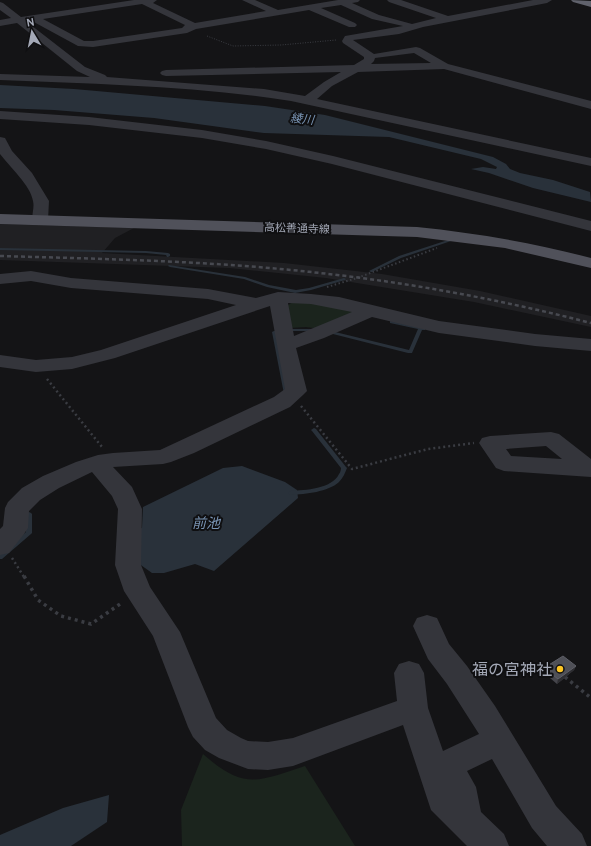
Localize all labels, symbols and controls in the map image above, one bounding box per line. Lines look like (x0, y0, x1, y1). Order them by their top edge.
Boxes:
north arrow (12, 12, 52, 52)
text: N (25, 15, 35, 30)
water label: 綾川 (289, 110, 317, 127)
street label: 高松善通寺線 (264, 220, 330, 236)
water label: 前池 (192, 514, 222, 532)
place label: 福の宮神社 (472, 660, 552, 679)
marker: 福の宮神社 (555, 664, 565, 674)

